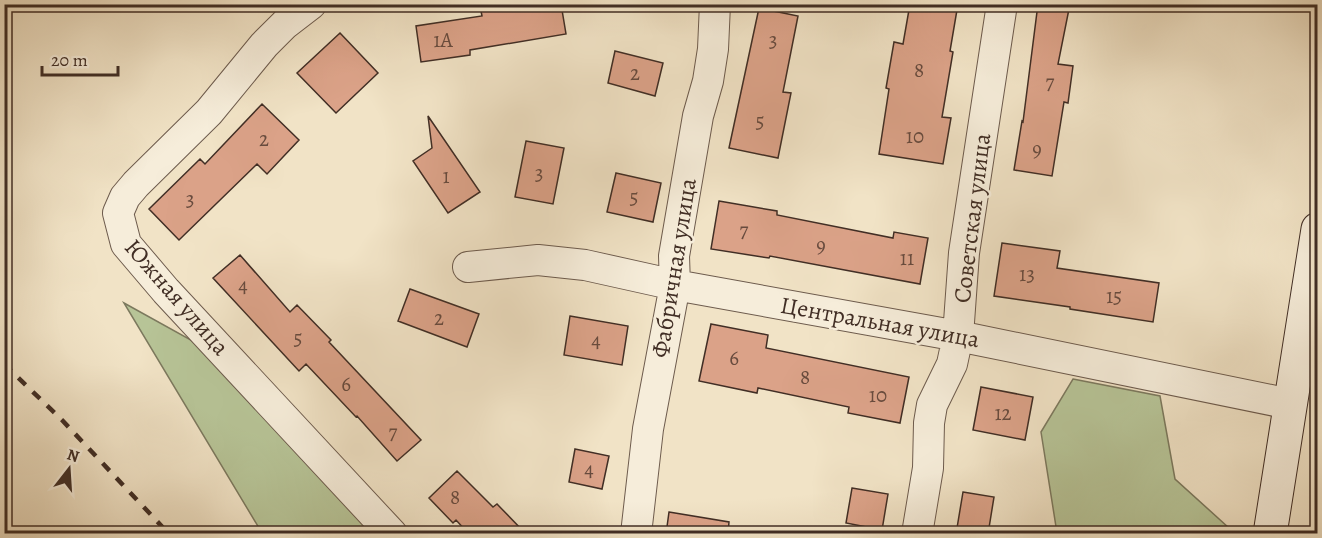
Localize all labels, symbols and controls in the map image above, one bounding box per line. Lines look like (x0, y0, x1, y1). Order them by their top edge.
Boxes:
house number: 1А (433, 26, 453, 54)
house number: 3 (769, 26, 777, 54)
scale bar (42, 39, 118, 77)
text: 20 m (51, 48, 88, 72)
house number: 8 (914, 56, 924, 84)
house number: 2 (630, 59, 640, 87)
house number: 7 (1046, 68, 1055, 96)
house number: 5 (755, 107, 765, 135)
house number: 10 (906, 122, 924, 150)
house number: 2 (259, 125, 269, 153)
street label: Советская улица (946, 131, 998, 305)
house number: 9 (1032, 135, 1042, 163)
house number: 3 (535, 159, 543, 187)
house number: 1 (442, 162, 450, 190)
street label: Фабричная улица (644, 176, 704, 360)
house number: 5 (629, 183, 639, 211)
house number: 3 (186, 185, 194, 213)
house number: 7 (740, 216, 749, 244)
house number: 9 (816, 231, 826, 259)
street label: Южная улица (117, 232, 237, 362)
house number: 11 (900, 244, 914, 272)
house number: 13 (1019, 260, 1035, 288)
house number: 4 (238, 271, 248, 299)
house number: 15 (1106, 282, 1122, 310)
street label: Центральная улица (778, 289, 982, 355)
house number: 2 (434, 304, 444, 332)
house number: 5 (293, 324, 303, 352)
house number: 4 (591, 326, 601, 354)
house number: 6 (729, 344, 739, 372)
house number: 8 (800, 363, 810, 391)
house number: 6 (341, 370, 351, 398)
house number: 10 (869, 381, 887, 409)
house number: 12 (994, 399, 1012, 427)
house number: 7 (389, 418, 398, 446)
north arrow (39, 439, 99, 499)
text: N (64, 443, 82, 468)
house number: 4 (584, 455, 594, 483)
house number: 8 (450, 483, 460, 511)

